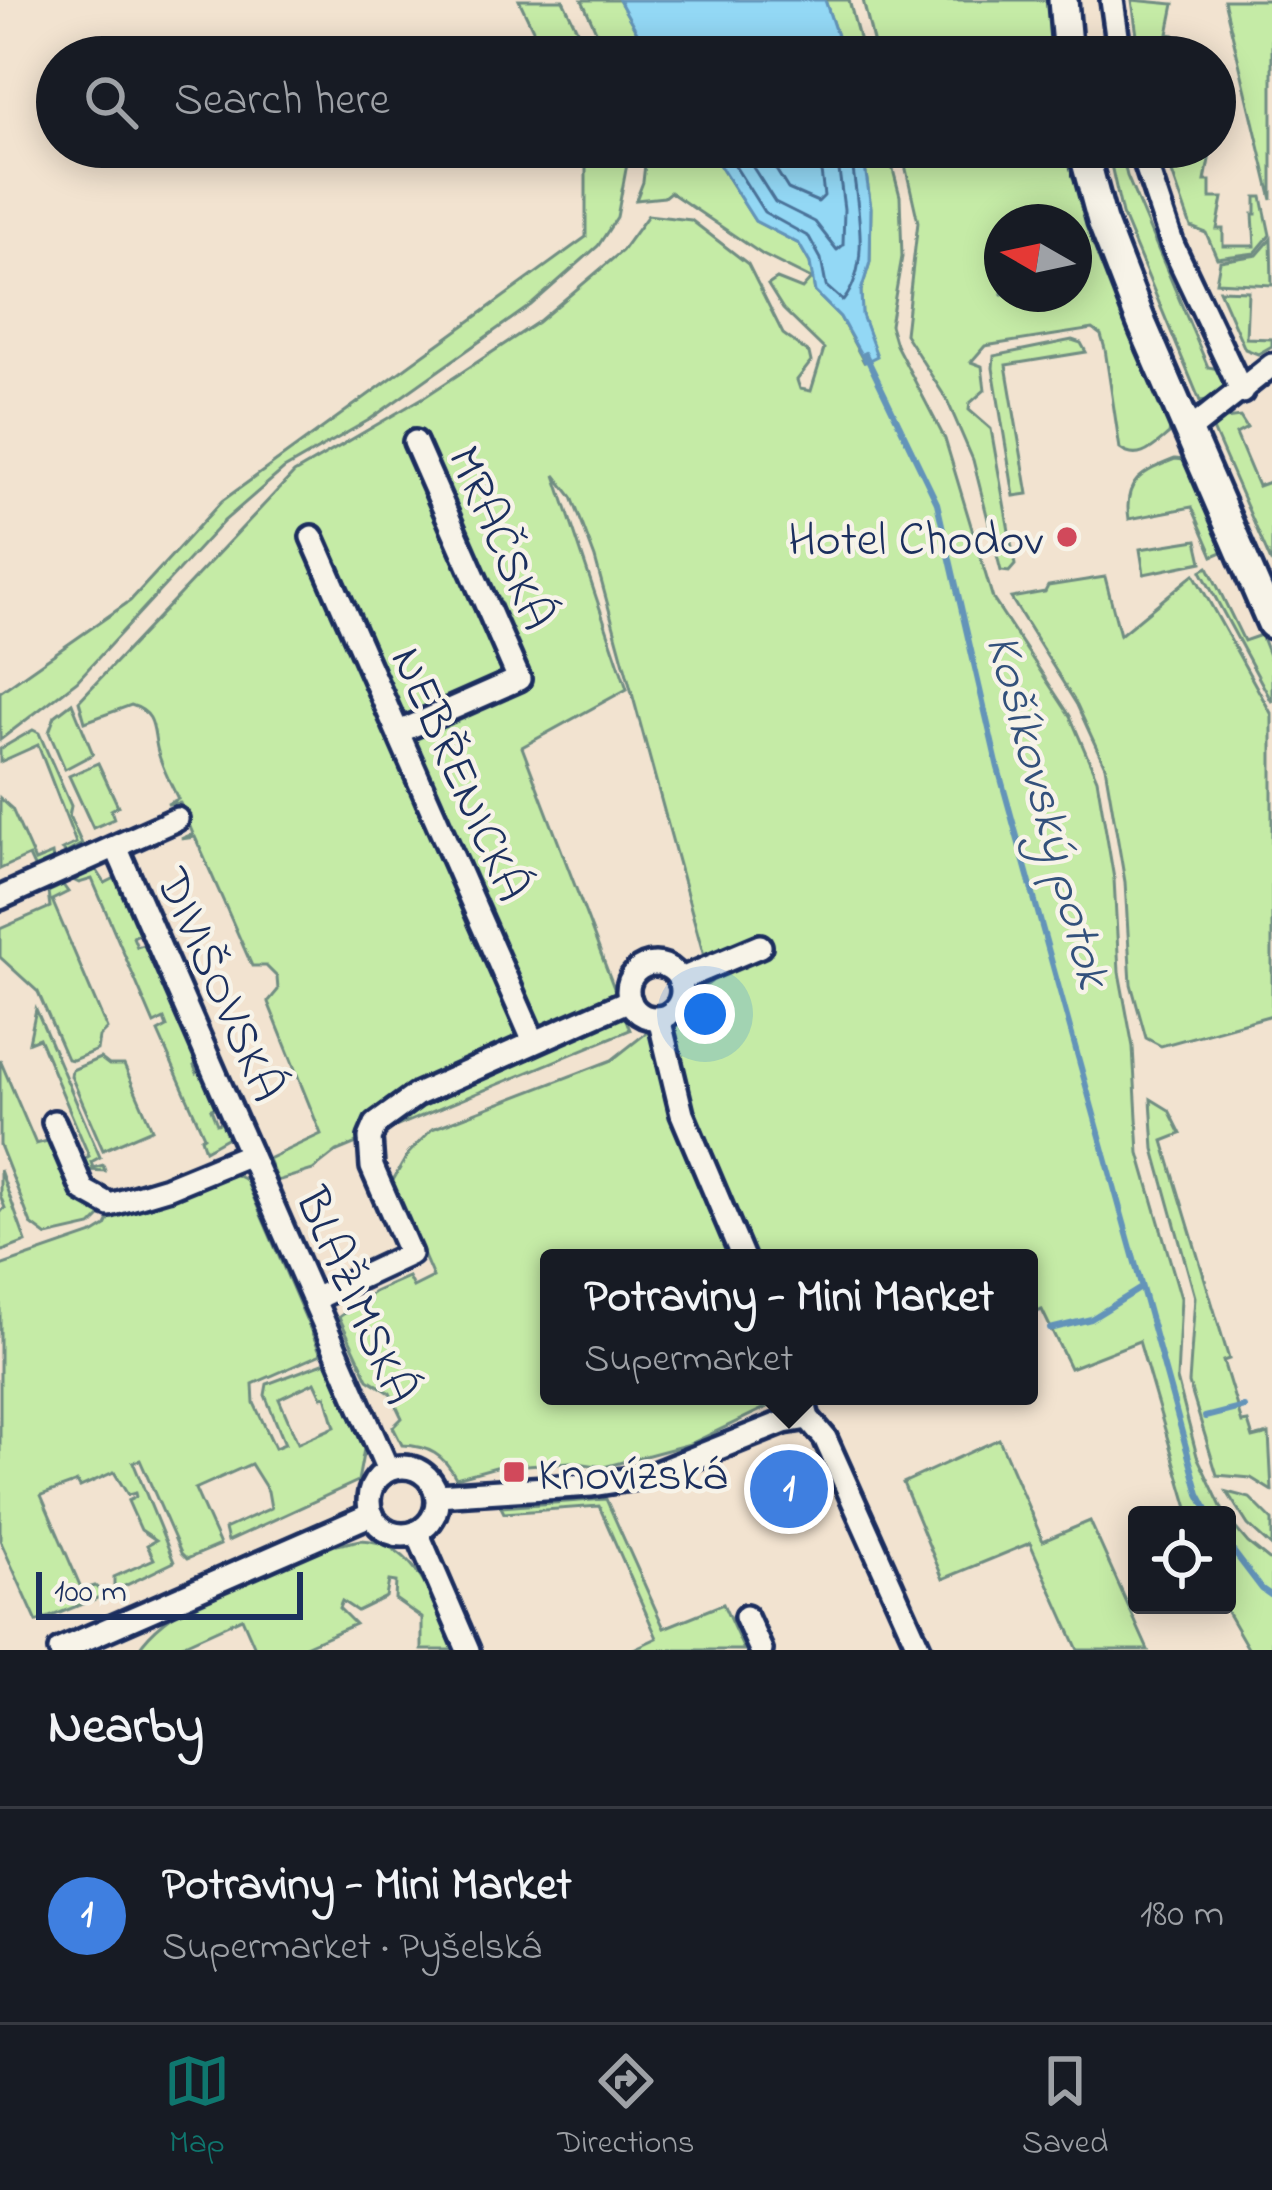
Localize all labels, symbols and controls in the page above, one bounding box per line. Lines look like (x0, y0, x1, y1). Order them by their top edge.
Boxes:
search box (36, 36, 1236, 168)
icon: search (78, 69, 144, 135)
text: Search here (174, 69, 390, 135)
north arrow (984, 204, 1092, 312)
street label: MRAČSKÁ (427, 436, 570, 642)
place label: Hotel Chodov (788, 507, 1043, 577)
marker: Hotel Chodov (1054, 524, 1080, 550)
water label: Košíkovský potok (962, 626, 1130, 999)
street label: NEBŘENICKÁ (370, 636, 545, 914)
street label: DIVIŠOVSKÁ (134, 857, 300, 1114)
your location (675, 984, 735, 1044)
street label: BLAŽIMSKÁ (274, 1176, 432, 1417)
popup (540, 1249, 1038, 1405)
text: Potraviny - Mini Market (584, 1266, 994, 1332)
text: Supermarket (584, 1332, 793, 1389)
place label: Knovízská (538, 1442, 727, 1512)
pin: 1 (750, 1444, 828, 1534)
marker: Knovízská (501, 1459, 527, 1485)
map controls (1128, 1506, 1236, 1614)
button: locate (1128, 1506, 1236, 1614)
scale bar (36, 1566, 303, 1619)
text: 100 m (54, 1569, 127, 1617)
text: Nearby (48, 1691, 204, 1766)
text: Potraviny - Mini Market (162, 1854, 572, 1920)
text: 1 (81, 1887, 93, 1944)
text: 180 m (1140, 1887, 1224, 1944)
text: Supermarket · Pyšelská (162, 1920, 541, 1977)
tab: Map (164, 2048, 230, 2168)
tab: Directions (557, 2048, 695, 2168)
tab: Saved (1022, 2048, 1108, 2168)

